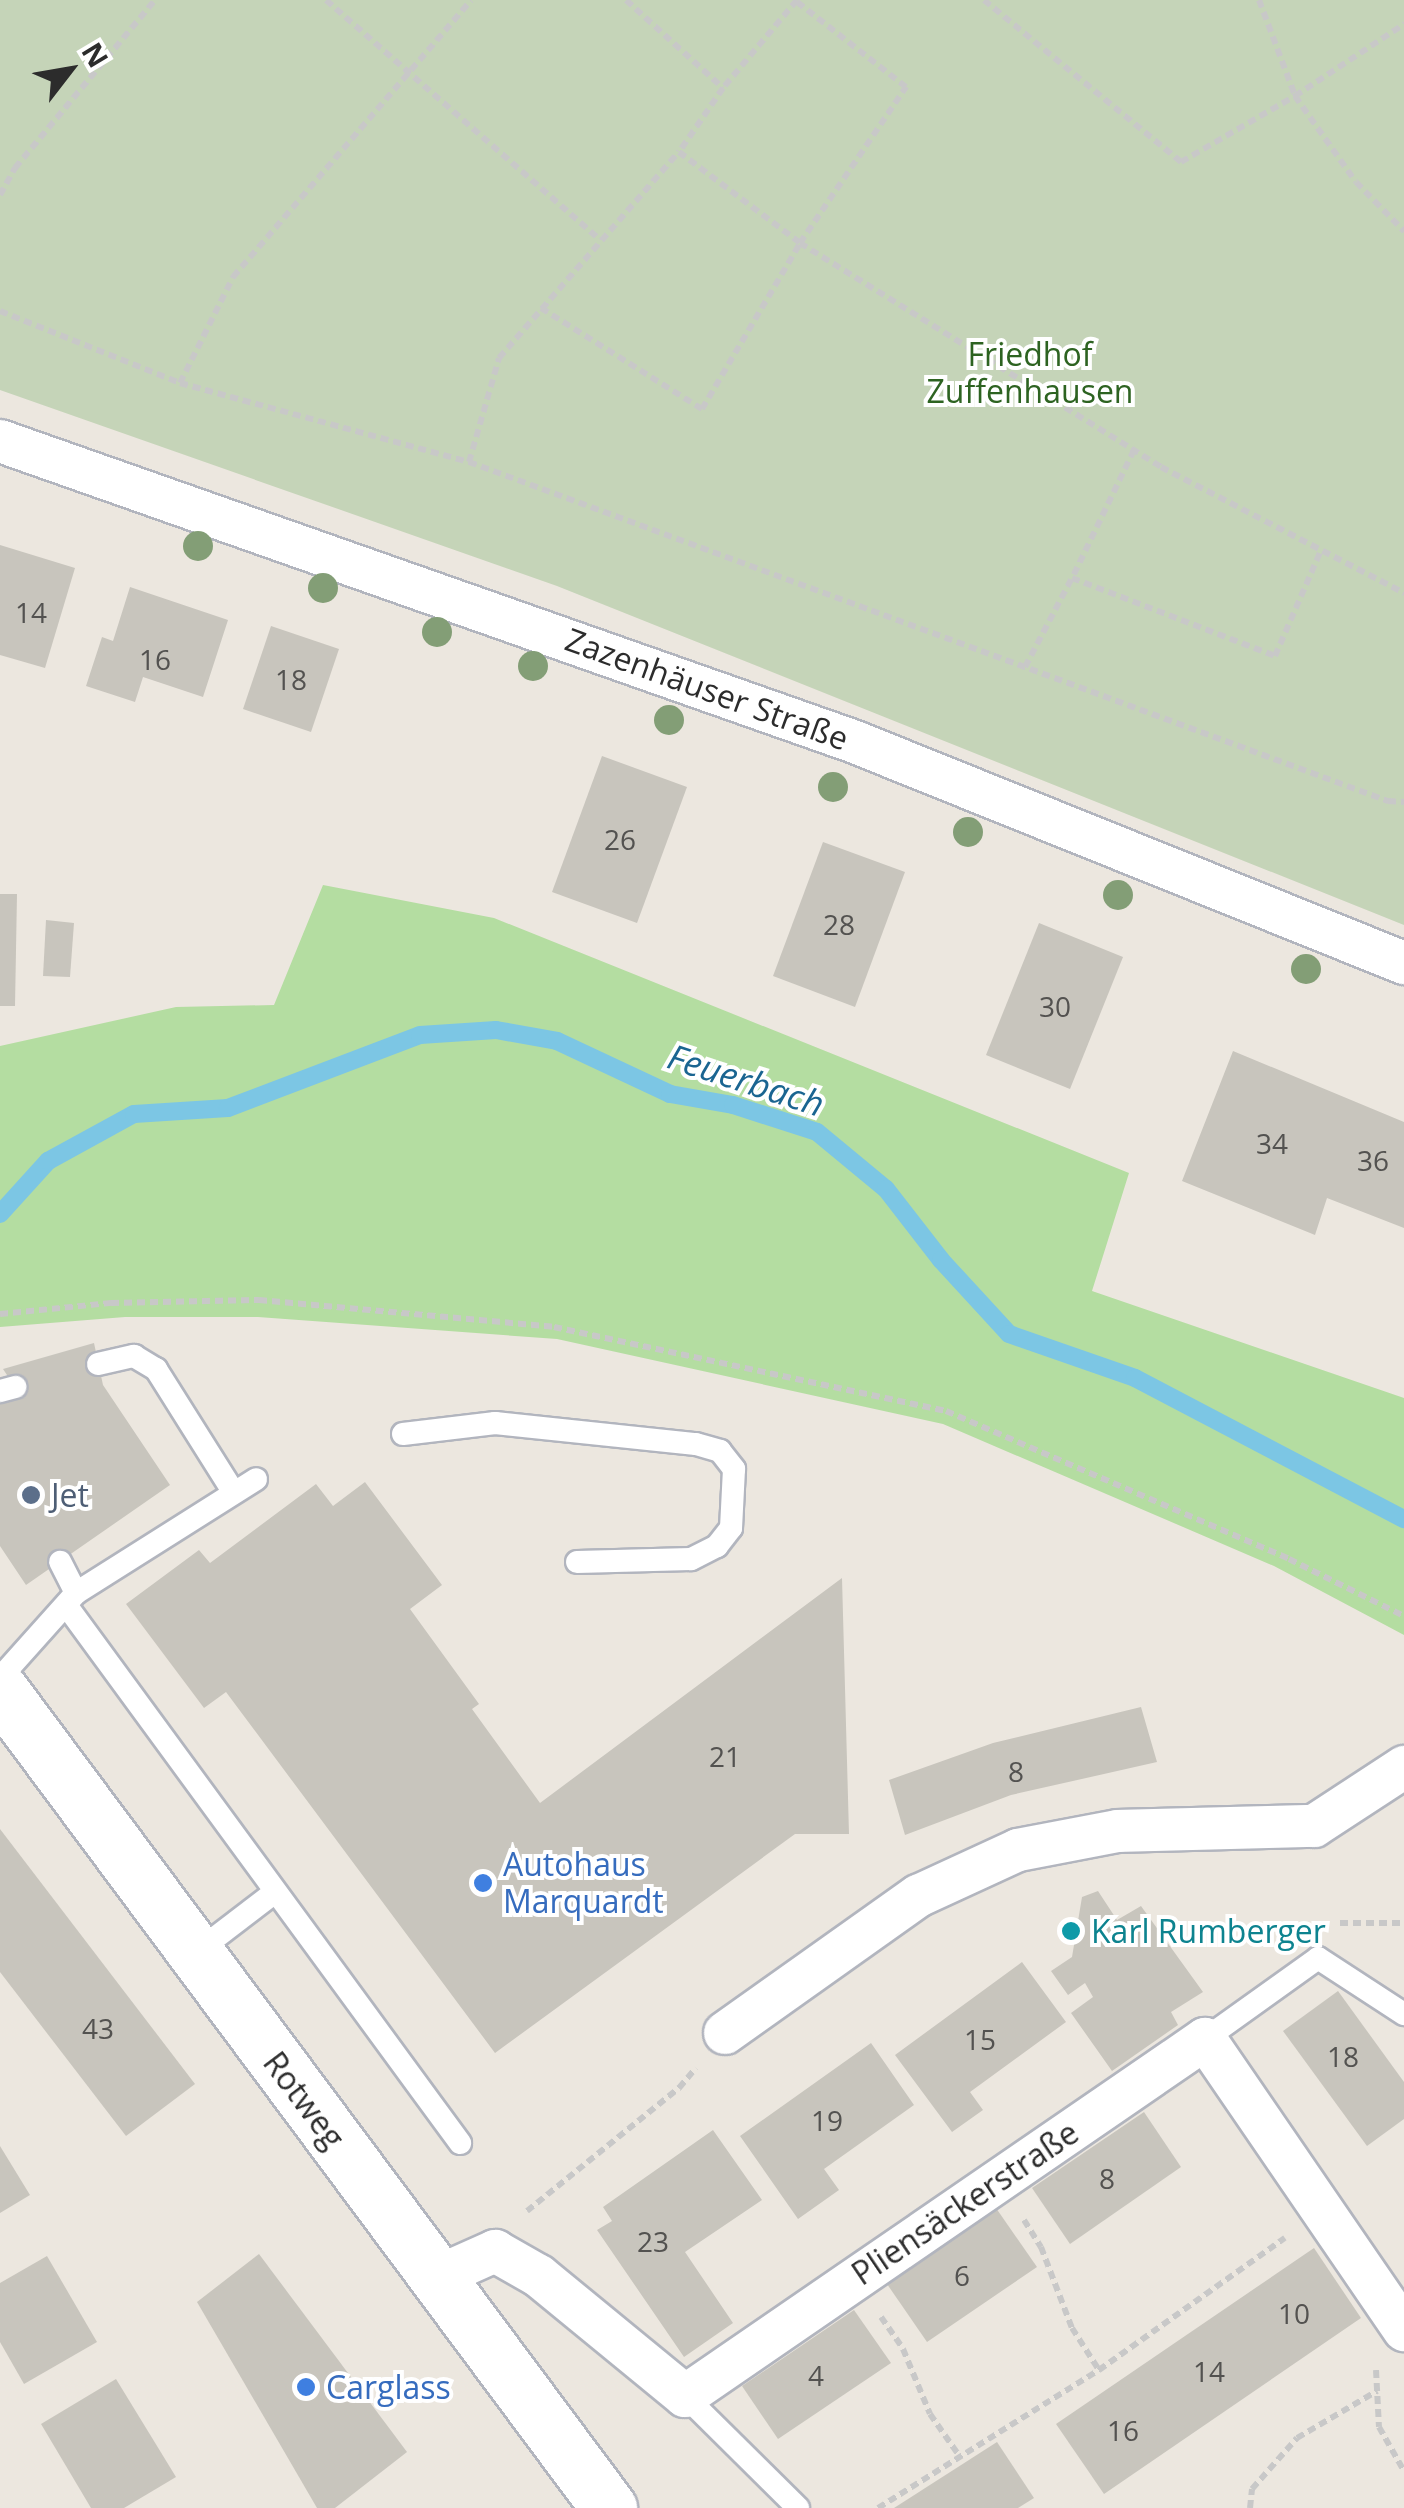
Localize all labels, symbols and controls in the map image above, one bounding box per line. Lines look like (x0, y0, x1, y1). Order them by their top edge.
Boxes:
north arrow (20, 20, 120, 120)
text: N (74, 35, 118, 74)
park label: Friedhof Zuffenhausen (927, 336, 1133, 411)
house number: 14 (15, 595, 47, 629)
street label: Zazenhäuser Straße (560, 620, 854, 758)
house number: 16 (139, 642, 171, 676)
house number: 18 (275, 662, 307, 696)
house number: 26 (604, 822, 636, 856)
house number: 28 (823, 907, 855, 941)
house number: 30 (1039, 989, 1071, 1023)
water label: Feuerbach (663, 1035, 829, 1125)
house number: 34 (1256, 1126, 1288, 1160)
house number: 36 (1357, 1143, 1389, 1177)
place label: Jet (51, 1476, 89, 1514)
marker: Jet (20, 1484, 42, 1506)
house number: 21 (709, 1739, 741, 1773)
house number: 8 (1008, 1754, 1024, 1788)
place label: Autohaus Marquardt (503, 1846, 664, 1921)
marker: Autohaus Marquardt (472, 1872, 494, 1894)
place label: Karl Rumberger (1091, 1912, 1326, 1950)
marker: Karl Rumberger (1060, 1920, 1082, 1942)
house number: 43 (82, 2011, 114, 2045)
house number: 15 (964, 2022, 996, 2056)
house number: 18 (1327, 2039, 1359, 2073)
street label: Rotweg (255, 2044, 353, 2156)
house number: 19 (811, 2103, 843, 2137)
street label: Pliensäckerstraße (845, 2113, 1085, 2293)
house number: 8 (1099, 2161, 1115, 2195)
house number: 23 (637, 2224, 669, 2258)
house number: 6 (954, 2258, 970, 2292)
house number: 10 (1278, 2296, 1310, 2330)
house number: 14 (1193, 2354, 1225, 2388)
house number: 4 (808, 2358, 824, 2392)
place label: Carglass (326, 2368, 451, 2406)
marker: Carglass (295, 2376, 317, 2398)
house number: 16 (1107, 2413, 1139, 2447)

